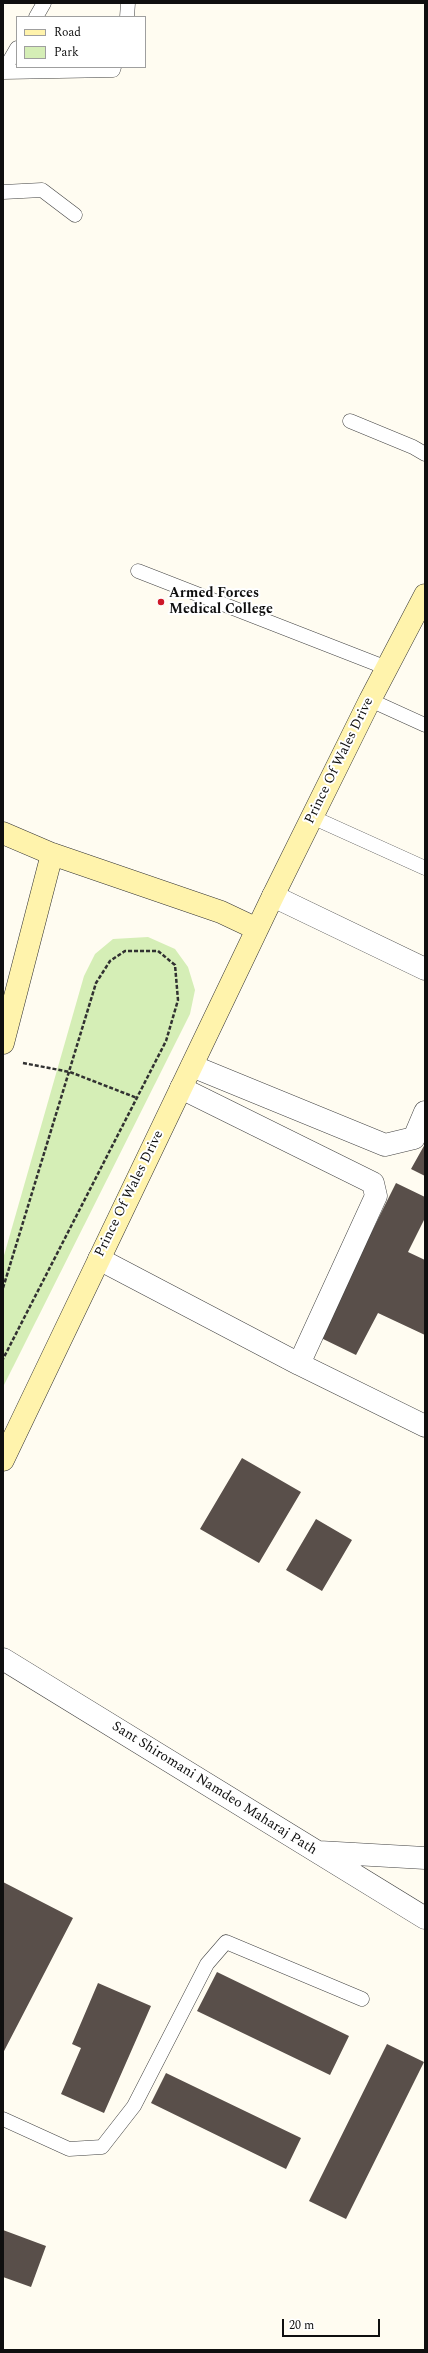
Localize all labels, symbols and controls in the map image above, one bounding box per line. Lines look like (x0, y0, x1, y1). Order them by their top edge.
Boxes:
legend (16, 16, 146, 68)
text: Road (54, 23, 81, 42)
text: Park (54, 43, 79, 62)
place label: Armed Forces Medical College (169, 586, 273, 618)
marker: Armed Forces Medical College (156, 597, 166, 607)
street label: Prince Of Wales Drive (302, 695, 378, 827)
street label: Prince Of Wales Drive (92, 1128, 168, 1260)
street label: Sant Shiromani Namdeo Maharaj Path (108, 1719, 320, 1859)
scale bar (284, 2311, 382, 2337)
text: 20 m (289, 2316, 314, 2335)

